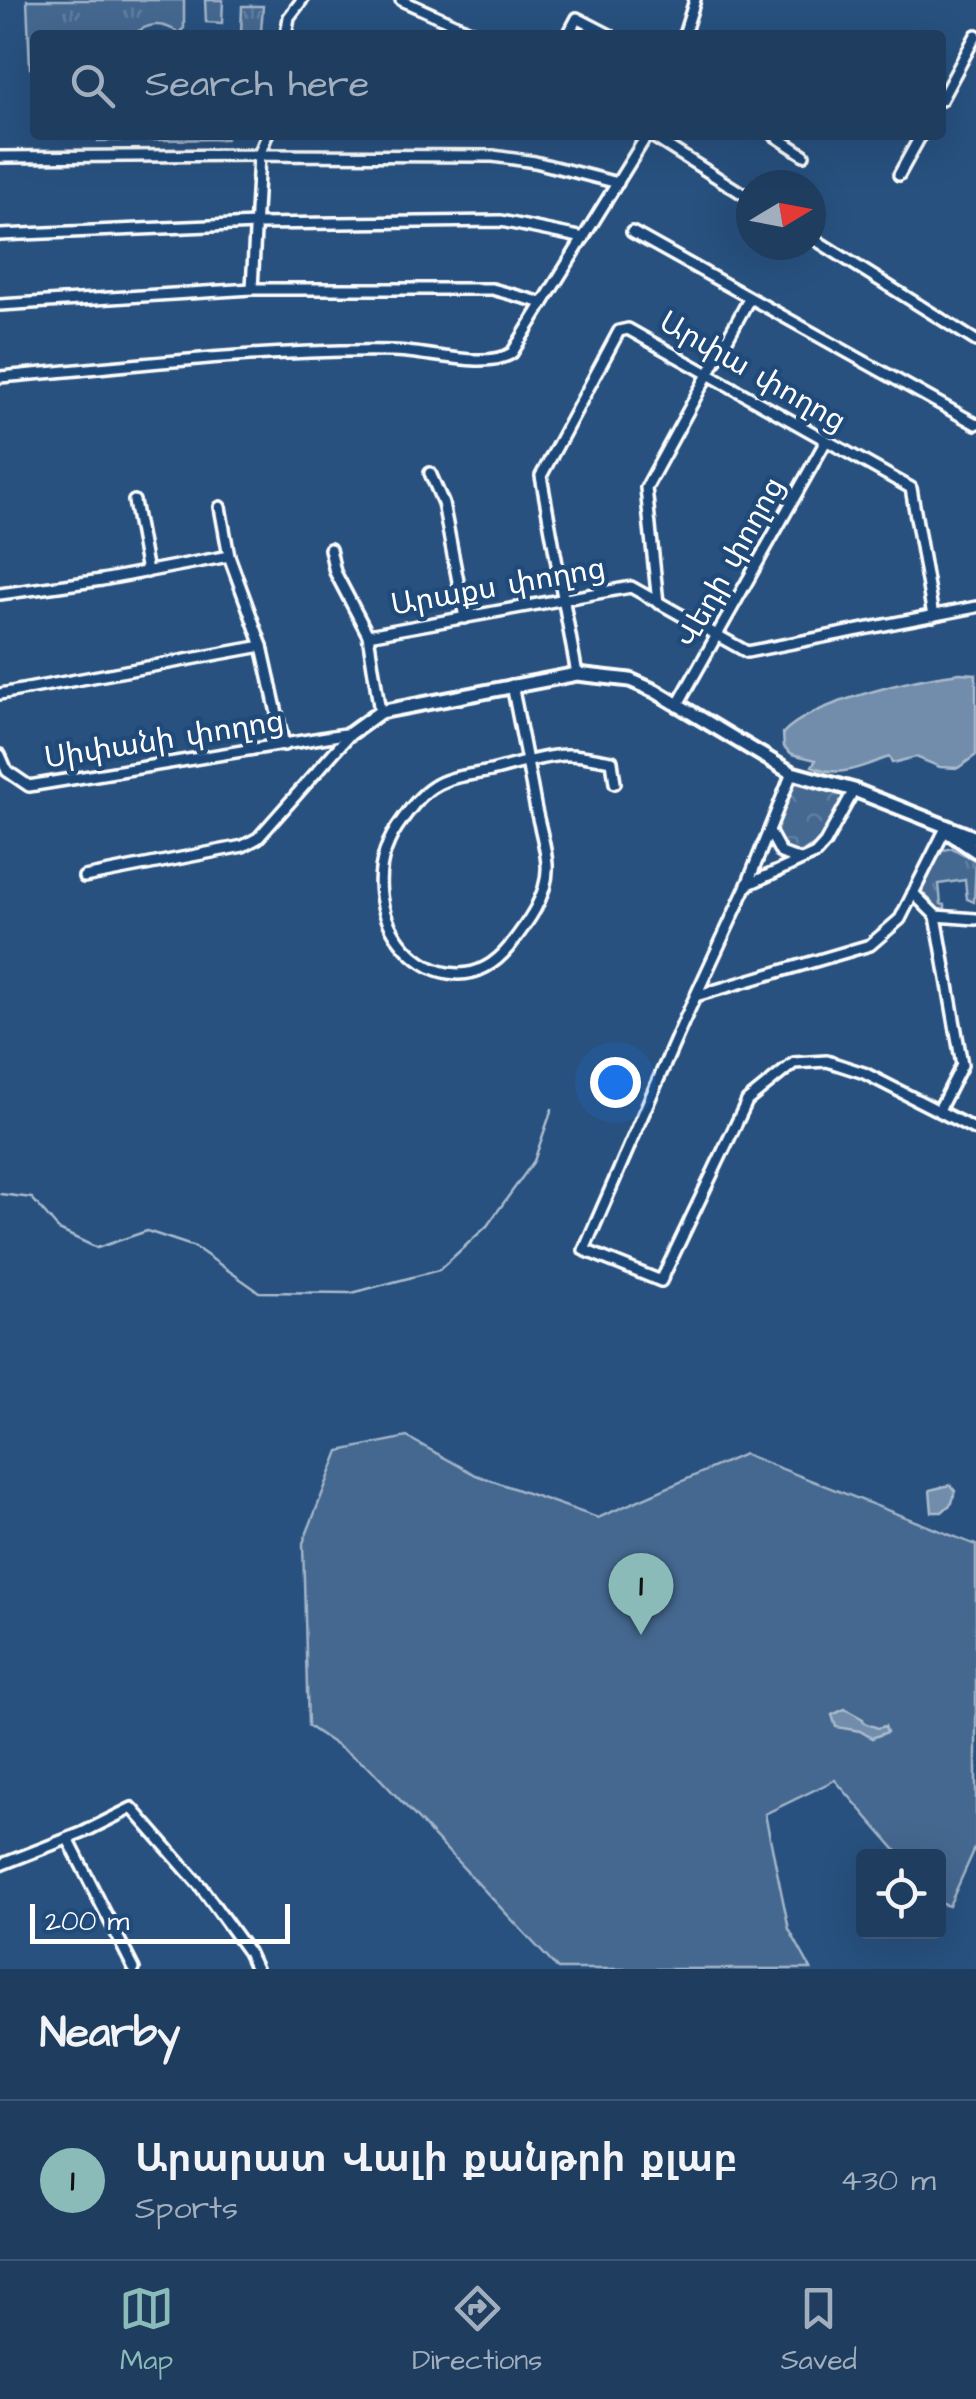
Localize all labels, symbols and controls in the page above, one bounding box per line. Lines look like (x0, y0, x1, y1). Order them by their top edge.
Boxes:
search box (30, 30, 946, 140)
icon: search (65, 58, 120, 113)
text: Search here (145, 59, 369, 111)
north arrow (736, 170, 826, 260)
street label: Արփա փողոց (651, 301, 854, 442)
street label: Վեդի փողոց (667, 469, 795, 656)
street label: Արաքս փողոց (388, 547, 609, 627)
street label: Սիփանի փողոց (41, 700, 287, 780)
your location (590, 1057, 641, 1108)
pin: 1 (608, 1552, 674, 1635)
map controls (856, 1849, 946, 1939)
button: locate (856, 1849, 946, 1939)
scale bar (30, 1899, 290, 1944)
text: 200 m (45, 1902, 129, 1941)
text: Nearby (40, 2005, 180, 2063)
text: Արարատ Վալի քանթրի քլաբ (135, 2134, 738, 2186)
text: 1 (70, 2158, 75, 2203)
text: 430 m (840, 2158, 936, 2203)
text: Sports (135, 2186, 238, 2231)
tab: Map (119, 2281, 174, 2380)
tab: Directions (412, 2281, 542, 2380)
tab: Saved (781, 2281, 857, 2380)

